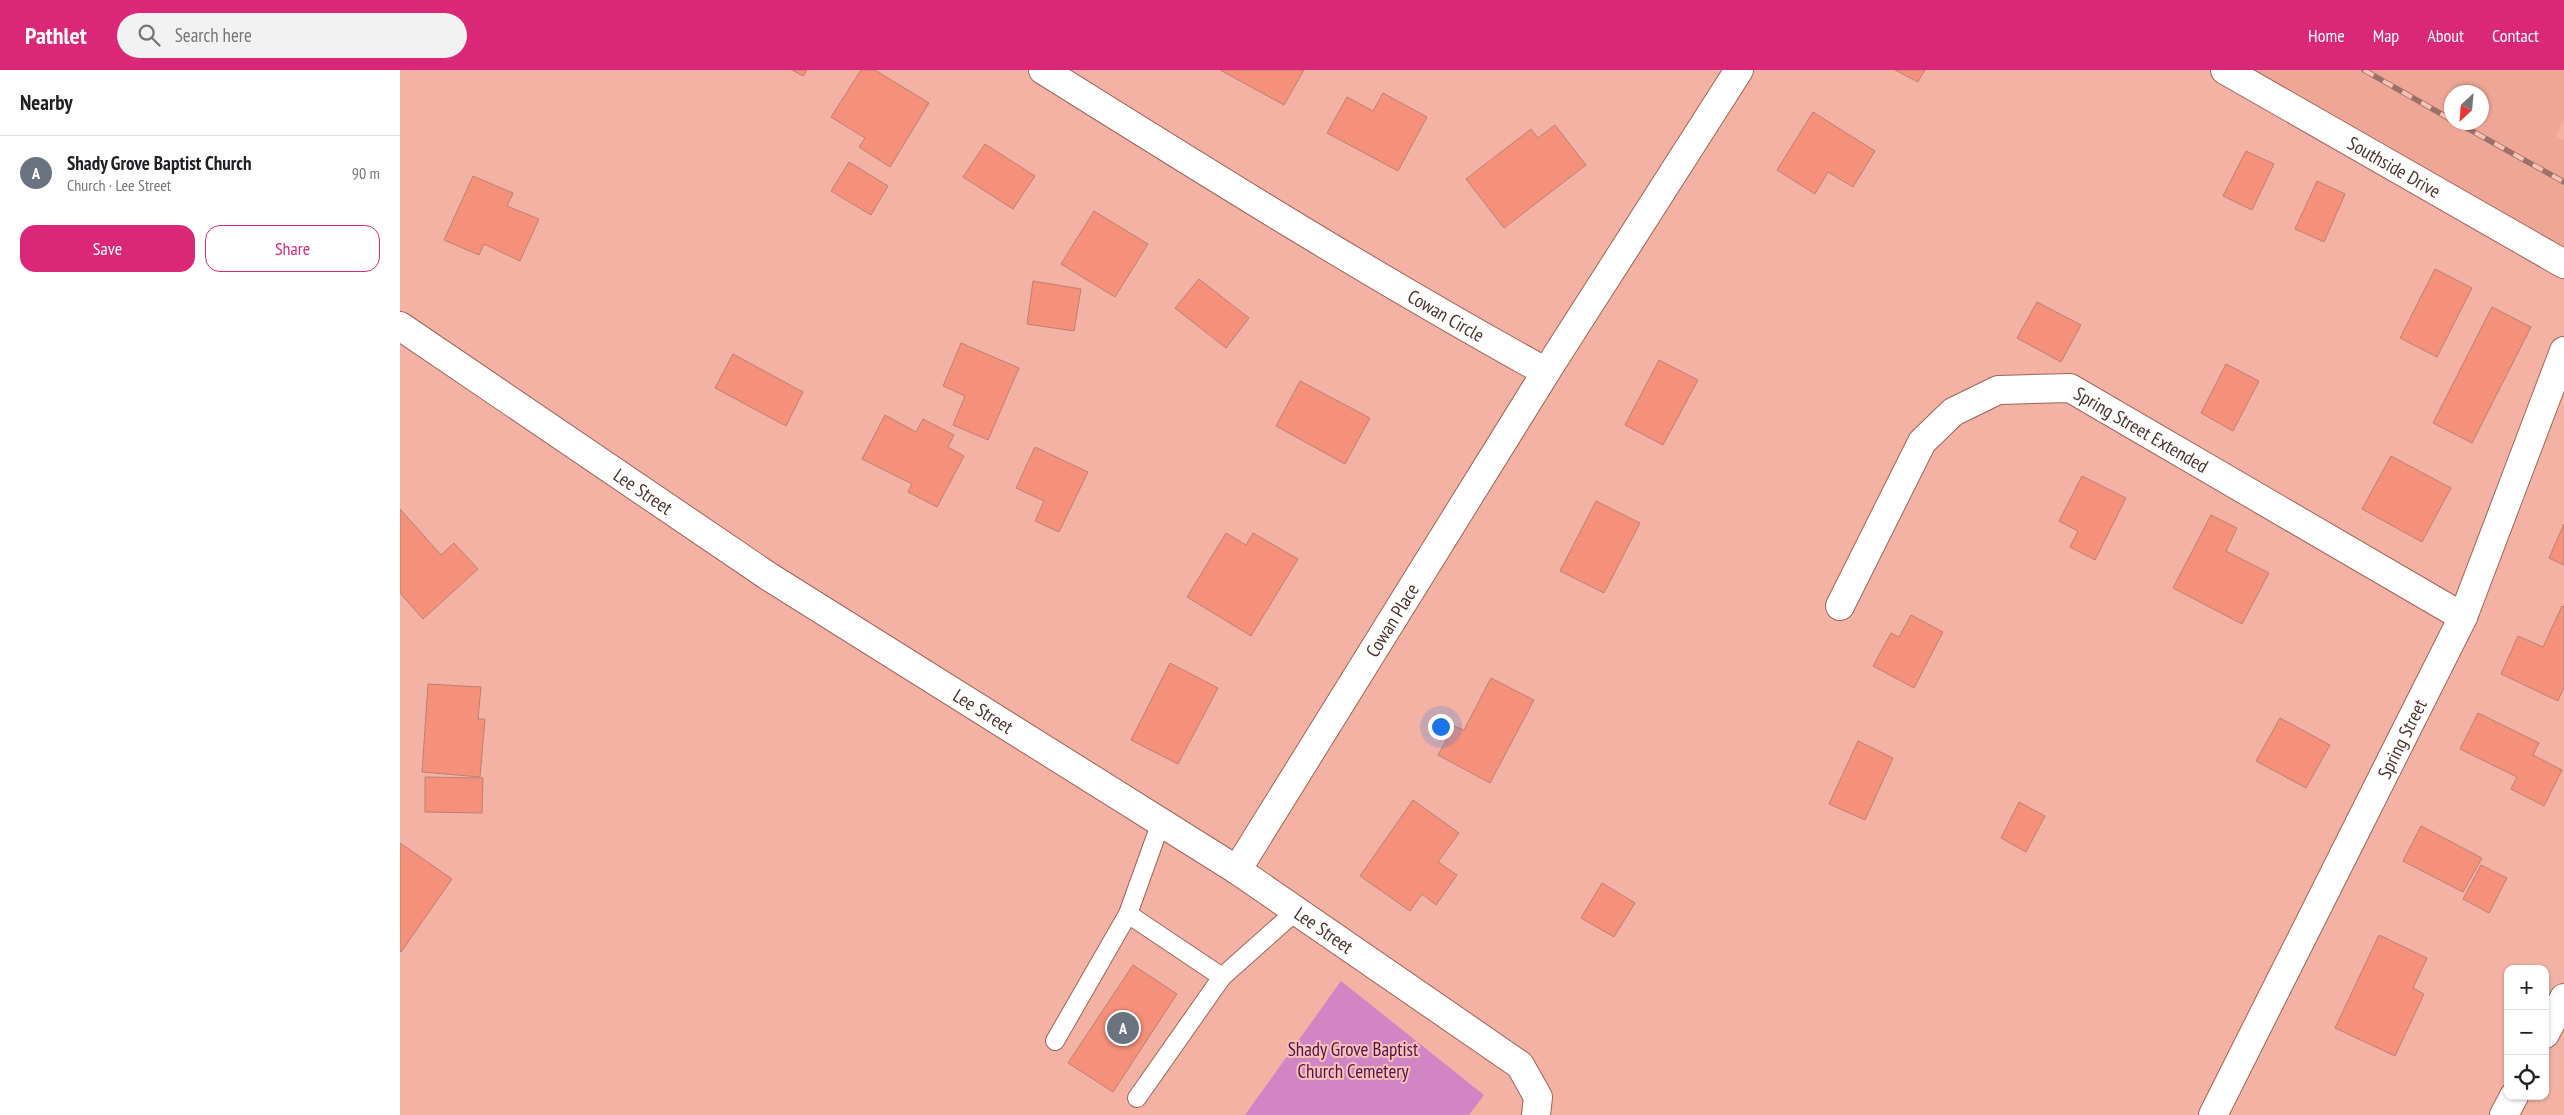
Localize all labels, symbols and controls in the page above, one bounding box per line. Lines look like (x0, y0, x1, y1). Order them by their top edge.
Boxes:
search box (117, 13, 467, 58)
text: Pathlet (25, 20, 87, 51)
icon: search (135, 21, 163, 49)
text: Search here (175, 23, 252, 47)
text: Home (2308, 24, 2345, 47)
text: Map (2373, 24, 2399, 47)
text: About (2427, 24, 2464, 47)
text: Contact (2492, 24, 2539, 47)
north arrow (2444, 85, 2489, 130)
text: Nearby (20, 89, 73, 116)
street label: Southside Drive (2343, 131, 2445, 203)
text: Shady Grove Baptist Church (67, 151, 251, 175)
text: A (32, 163, 40, 183)
text: 90 m (352, 163, 380, 183)
text: Church · Lee Street (67, 175, 171, 195)
button: Save (20, 225, 195, 272)
button: Share (205, 225, 380, 272)
street label: Cowan Circle (1403, 284, 1489, 347)
street label: Spring Street Extended (2070, 381, 2213, 478)
street label: Lee Street (609, 463, 678, 520)
street label: Cowan Place (1360, 579, 1424, 662)
street label: Lee Street (949, 683, 1018, 739)
street label: Spring Street (2372, 694, 2432, 782)
your location (1428, 714, 1454, 740)
street label: Lee Street (1290, 901, 1359, 959)
map controls (2504, 965, 2549, 1100)
button: + (2504, 965, 2549, 1010)
pin: A (1107, 1009, 1139, 1047)
button: − (2504, 1010, 2549, 1055)
park label: Shady Grove Baptist Church Cemetery (1288, 1037, 1419, 1083)
button: locate (2504, 1055, 2549, 1100)

